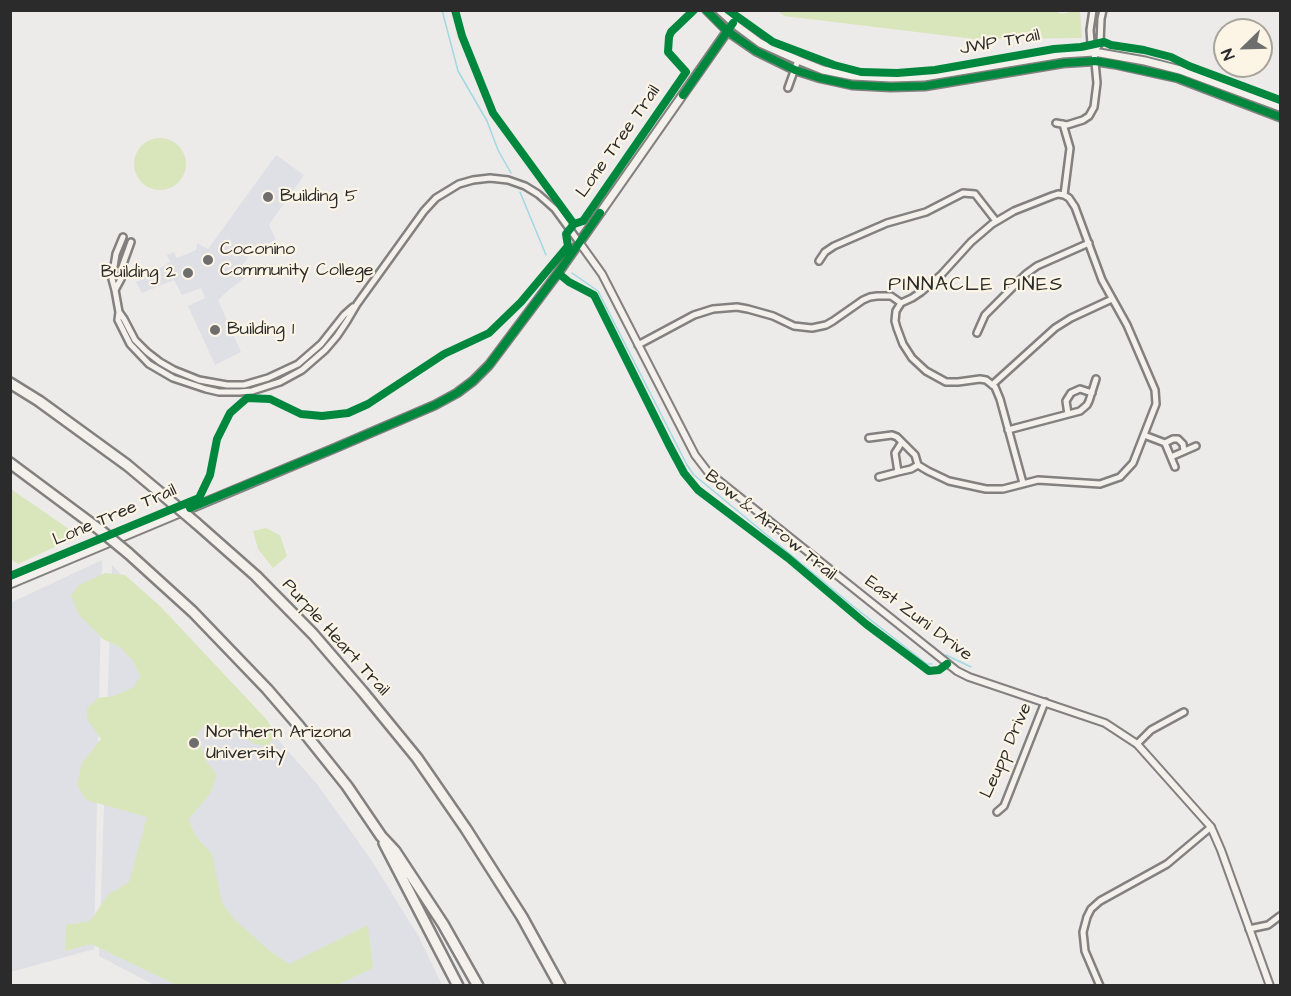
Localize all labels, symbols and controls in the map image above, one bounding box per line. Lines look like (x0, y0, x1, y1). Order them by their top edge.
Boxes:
north arrow (1213, 18, 1273, 78)
street label: JWP Trail (958, 25, 1042, 61)
text: N (1216, 45, 1240, 63)
street label: Lone Tree Trail (572, 82, 666, 202)
place label: Building 5 (280, 186, 358, 208)
marker: Building 5 (261, 190, 275, 204)
place label: Coconino Community College (220, 239, 373, 282)
marker: Coconino Community College (201, 253, 215, 267)
place label: Building 2 (101, 262, 176, 284)
marker: Building 2 (181, 266, 195, 280)
district label: PINNACLE PINES (888, 274, 1064, 298)
place label: Building 1 (227, 319, 294, 341)
marker: Building 1 (208, 323, 222, 337)
street label: Bow & Arrow Trail (700, 466, 840, 586)
street label: Lone Tree Trail (50, 480, 180, 552)
street label: East Zuni Drive (860, 572, 976, 666)
street label: Purple Heart Trail (277, 575, 393, 701)
street label: Leupp Drive (976, 700, 1038, 802)
place label: Northern Arizona University (206, 722, 351, 764)
marker: Northern Arizona University (187, 736, 201, 750)

